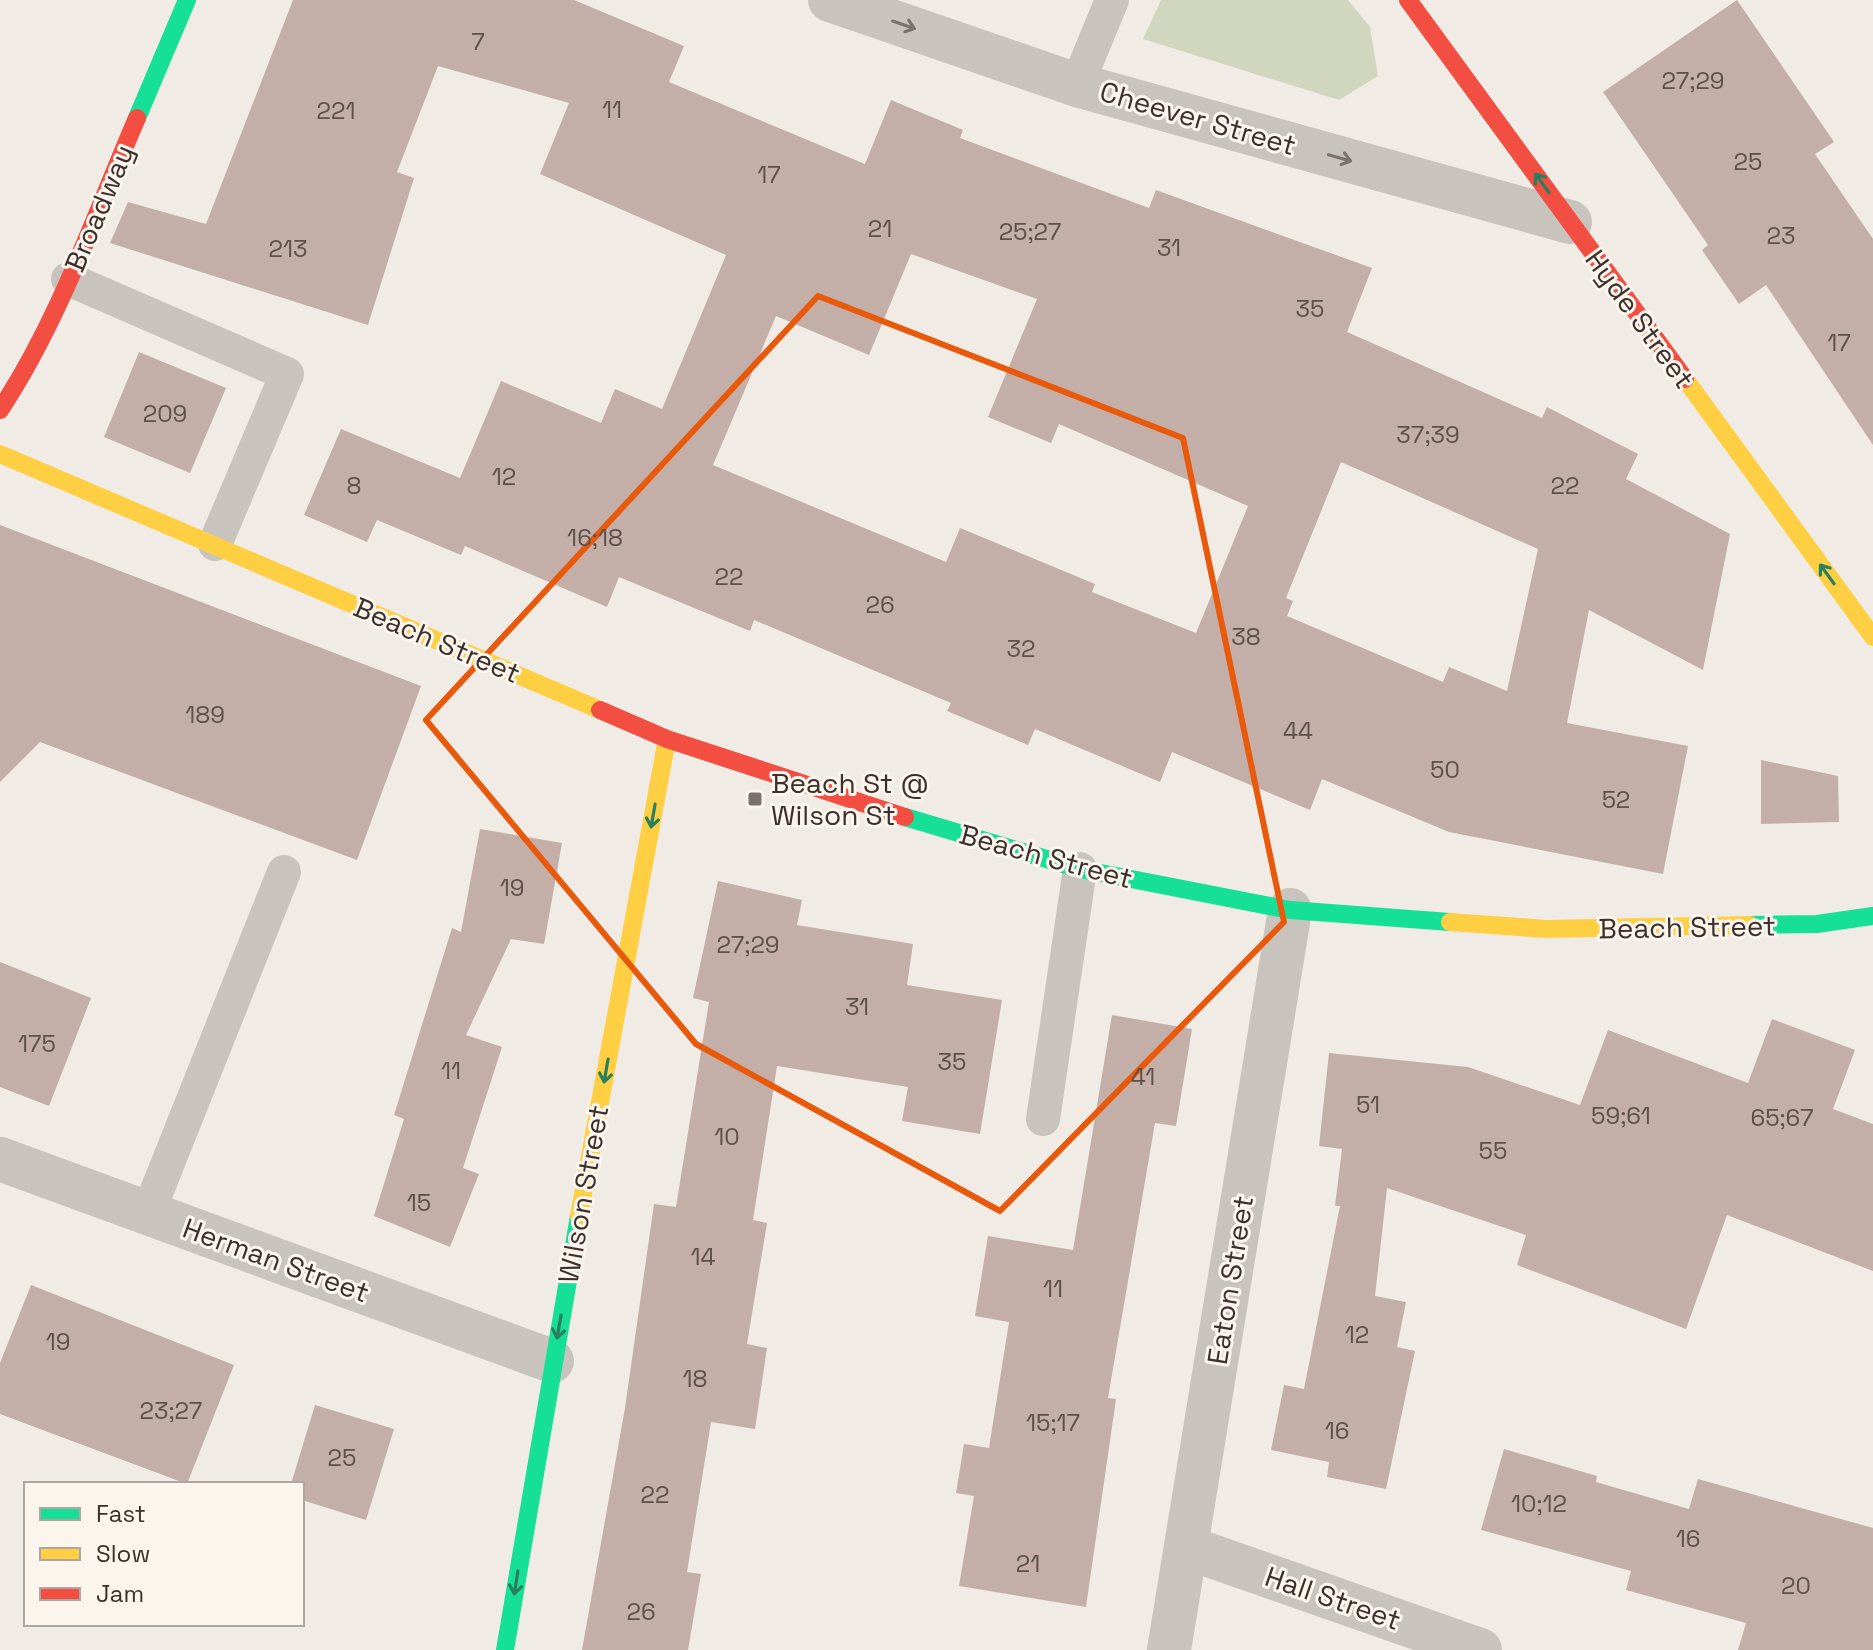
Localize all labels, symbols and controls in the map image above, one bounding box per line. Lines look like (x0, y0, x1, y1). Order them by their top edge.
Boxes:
one-way arrow (891, 19, 916, 34)
house number: 7 (471, 26, 485, 57)
house number: 27;29 (1662, 65, 1725, 96)
street label: Cheever Street (1096, 73, 1300, 163)
house number: 11 (602, 94, 622, 125)
house number: 221 (317, 95, 355, 126)
street label: Broadway (56, 139, 142, 277)
house number: 25 (1734, 146, 1762, 177)
one-way arrow (1326, 151, 1352, 166)
house number: 17 (757, 159, 781, 190)
one-way arrow (1533, 173, 1550, 194)
house number: 21 (868, 213, 892, 244)
house number: 25;27 (999, 216, 1061, 247)
house number: 23 (1767, 220, 1795, 251)
house number: 31 (1157, 232, 1181, 263)
house number: 213 (269, 233, 308, 264)
street label: Hyde Street (1578, 243, 1702, 395)
house number: 35 (1296, 293, 1324, 324)
house number: 17 (1827, 327, 1851, 358)
house number: 209 (143, 398, 187, 429)
house number: 37;39 (1396, 419, 1460, 450)
house number: 12 (492, 461, 516, 492)
house number: 8 (347, 470, 361, 501)
house number: 22 (1551, 470, 1579, 501)
house number: 16;18 (567, 522, 623, 553)
house number: 22 (715, 561, 743, 592)
one-way arrow (1819, 564, 1836, 585)
street label: Beach Street (348, 589, 526, 691)
house number: 26 (865, 589, 895, 620)
house number: 38 (1231, 621, 1261, 652)
house number: 32 (1007, 633, 1035, 664)
house number: 189 (185, 699, 225, 730)
house number: 44 (1283, 715, 1313, 746)
house number: 50 (1430, 754, 1460, 785)
place label: Beach St @ Wilson St (771, 765, 929, 833)
house number: 52 (1602, 784, 1630, 815)
marker: Beach St @ Wilson St (746, 790, 764, 808)
one-way arrow (644, 802, 659, 828)
street label: Beach Street (956, 816, 1136, 896)
house number: 19 (500, 872, 524, 903)
street label: Beach Street (1598, 907, 1776, 947)
house number: 27;29 (717, 929, 780, 960)
house number: 31 (845, 991, 869, 1022)
house number: 175 (18, 1028, 56, 1059)
house number: 35 (938, 1046, 966, 1077)
house number: 11 (441, 1055, 461, 1086)
one-way arrow (597, 1058, 612, 1084)
house number: 41 (1131, 1061, 1155, 1092)
house number: 51 (1356, 1089, 1380, 1120)
house number: 59;61 (1591, 1100, 1651, 1131)
street label: Wilson Street (550, 1102, 616, 1286)
house number: 65;67 (1750, 1102, 1814, 1133)
house number: 10 (714, 1121, 740, 1152)
house number: 55 (1479, 1135, 1507, 1166)
house number: 15 (407, 1187, 431, 1218)
street label: Eaton Street (1199, 1193, 1261, 1367)
street label: Herman Street (178, 1210, 374, 1310)
house number: 14 (690, 1241, 716, 1272)
house number: 11 (1043, 1273, 1063, 1304)
one-way arrow (550, 1314, 565, 1339)
house number: 12 (1345, 1319, 1369, 1350)
house number: 19 (46, 1326, 70, 1357)
house number: 18 (683, 1363, 707, 1394)
house number: 23;27 (140, 1395, 202, 1426)
house number: 15;17 (1026, 1407, 1080, 1438)
house number: 16 (1325, 1415, 1349, 1446)
house number: 25 (328, 1442, 356, 1473)
house number: 22 (641, 1479, 669, 1510)
legend (24, 1482, 304, 1626)
house number: 10;12 (1511, 1488, 1567, 1519)
text: Fast (96, 1498, 146, 1529)
house number: 16 (1676, 1523, 1700, 1554)
text: Slow (96, 1538, 150, 1569)
house number: 21 (1016, 1548, 1040, 1579)
street label: Hall Street (1261, 1558, 1405, 1638)
one-way arrow (508, 1570, 523, 1596)
house number: 20 (1781, 1570, 1811, 1601)
text: Jam (96, 1578, 144, 1609)
house number: 26 (626, 1596, 656, 1627)

